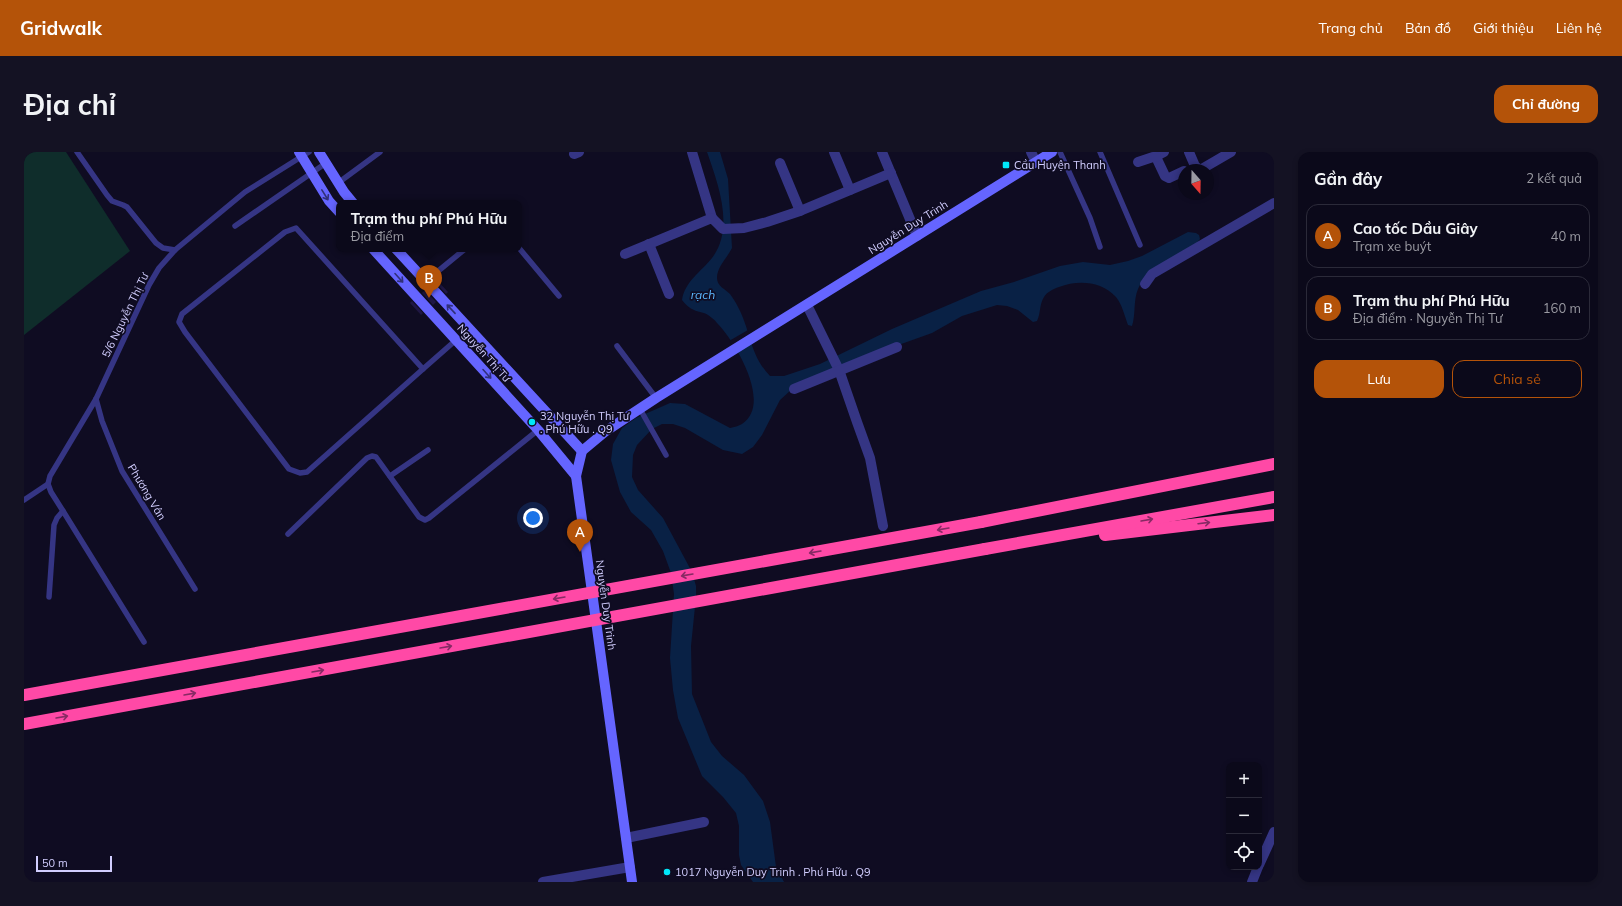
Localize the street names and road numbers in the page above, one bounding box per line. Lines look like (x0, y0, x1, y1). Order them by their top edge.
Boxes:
street label: Nguyễn Duy Trinh (866, 197, 950, 257)
street label: 5/6 Nguyễn Thị Tư (98, 270, 152, 360)
street label: Nguyễn Thị Tư (454, 321, 514, 385)
street label: Phương Vân (125, 461, 169, 523)
street label: Nguyễn Duy Trinh (593, 559, 619, 651)

